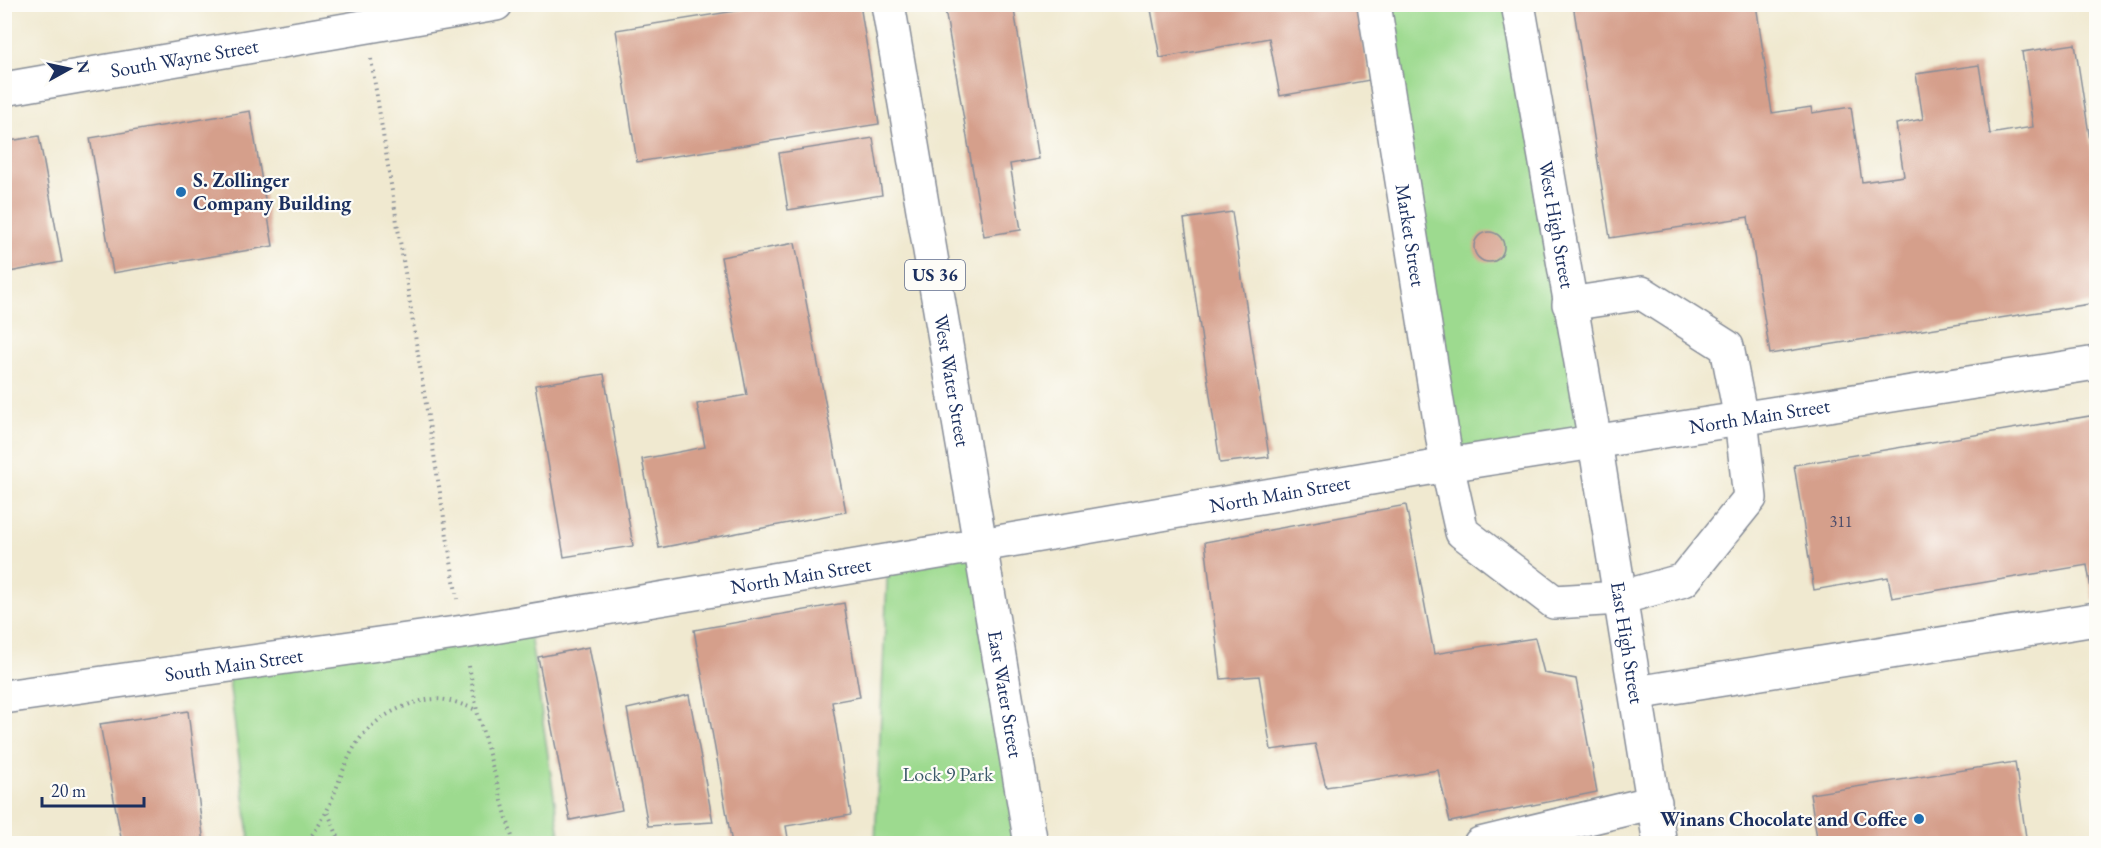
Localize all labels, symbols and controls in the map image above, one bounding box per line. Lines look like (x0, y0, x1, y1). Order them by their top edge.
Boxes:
street label: South Wayne Street (108, 32, 261, 83)
north arrow (39, 39, 99, 99)
text: N (72, 59, 95, 75)
street label: West High Street (1533, 159, 1581, 291)
place label: S. Zollinger Company Building (193, 167, 352, 216)
street label: Market Street (1390, 182, 1432, 289)
marker: S. Zollinger Company Building (174, 185, 188, 199)
road number: US 36 (905, 260, 965, 290)
street label: West Water Street (928, 312, 976, 450)
street label: North Main Street (1687, 392, 1832, 440)
street label: North Main Street (1207, 469, 1353, 519)
house number: 311 (1829, 511, 1853, 532)
street label: North Main Street (728, 551, 874, 600)
street label: East High Street (1605, 580, 1650, 706)
street label: East Water Street (982, 629, 1029, 760)
street label: South Main Street (163, 642, 305, 687)
park label: Lock 9 Park (903, 761, 994, 787)
scale bar (42, 770, 144, 808)
text: 20 m (51, 779, 86, 802)
place label: Winans Chocolate and Coffee (1660, 806, 1907, 832)
marker: Winans Chocolate and Coffee (1912, 812, 1926, 826)

